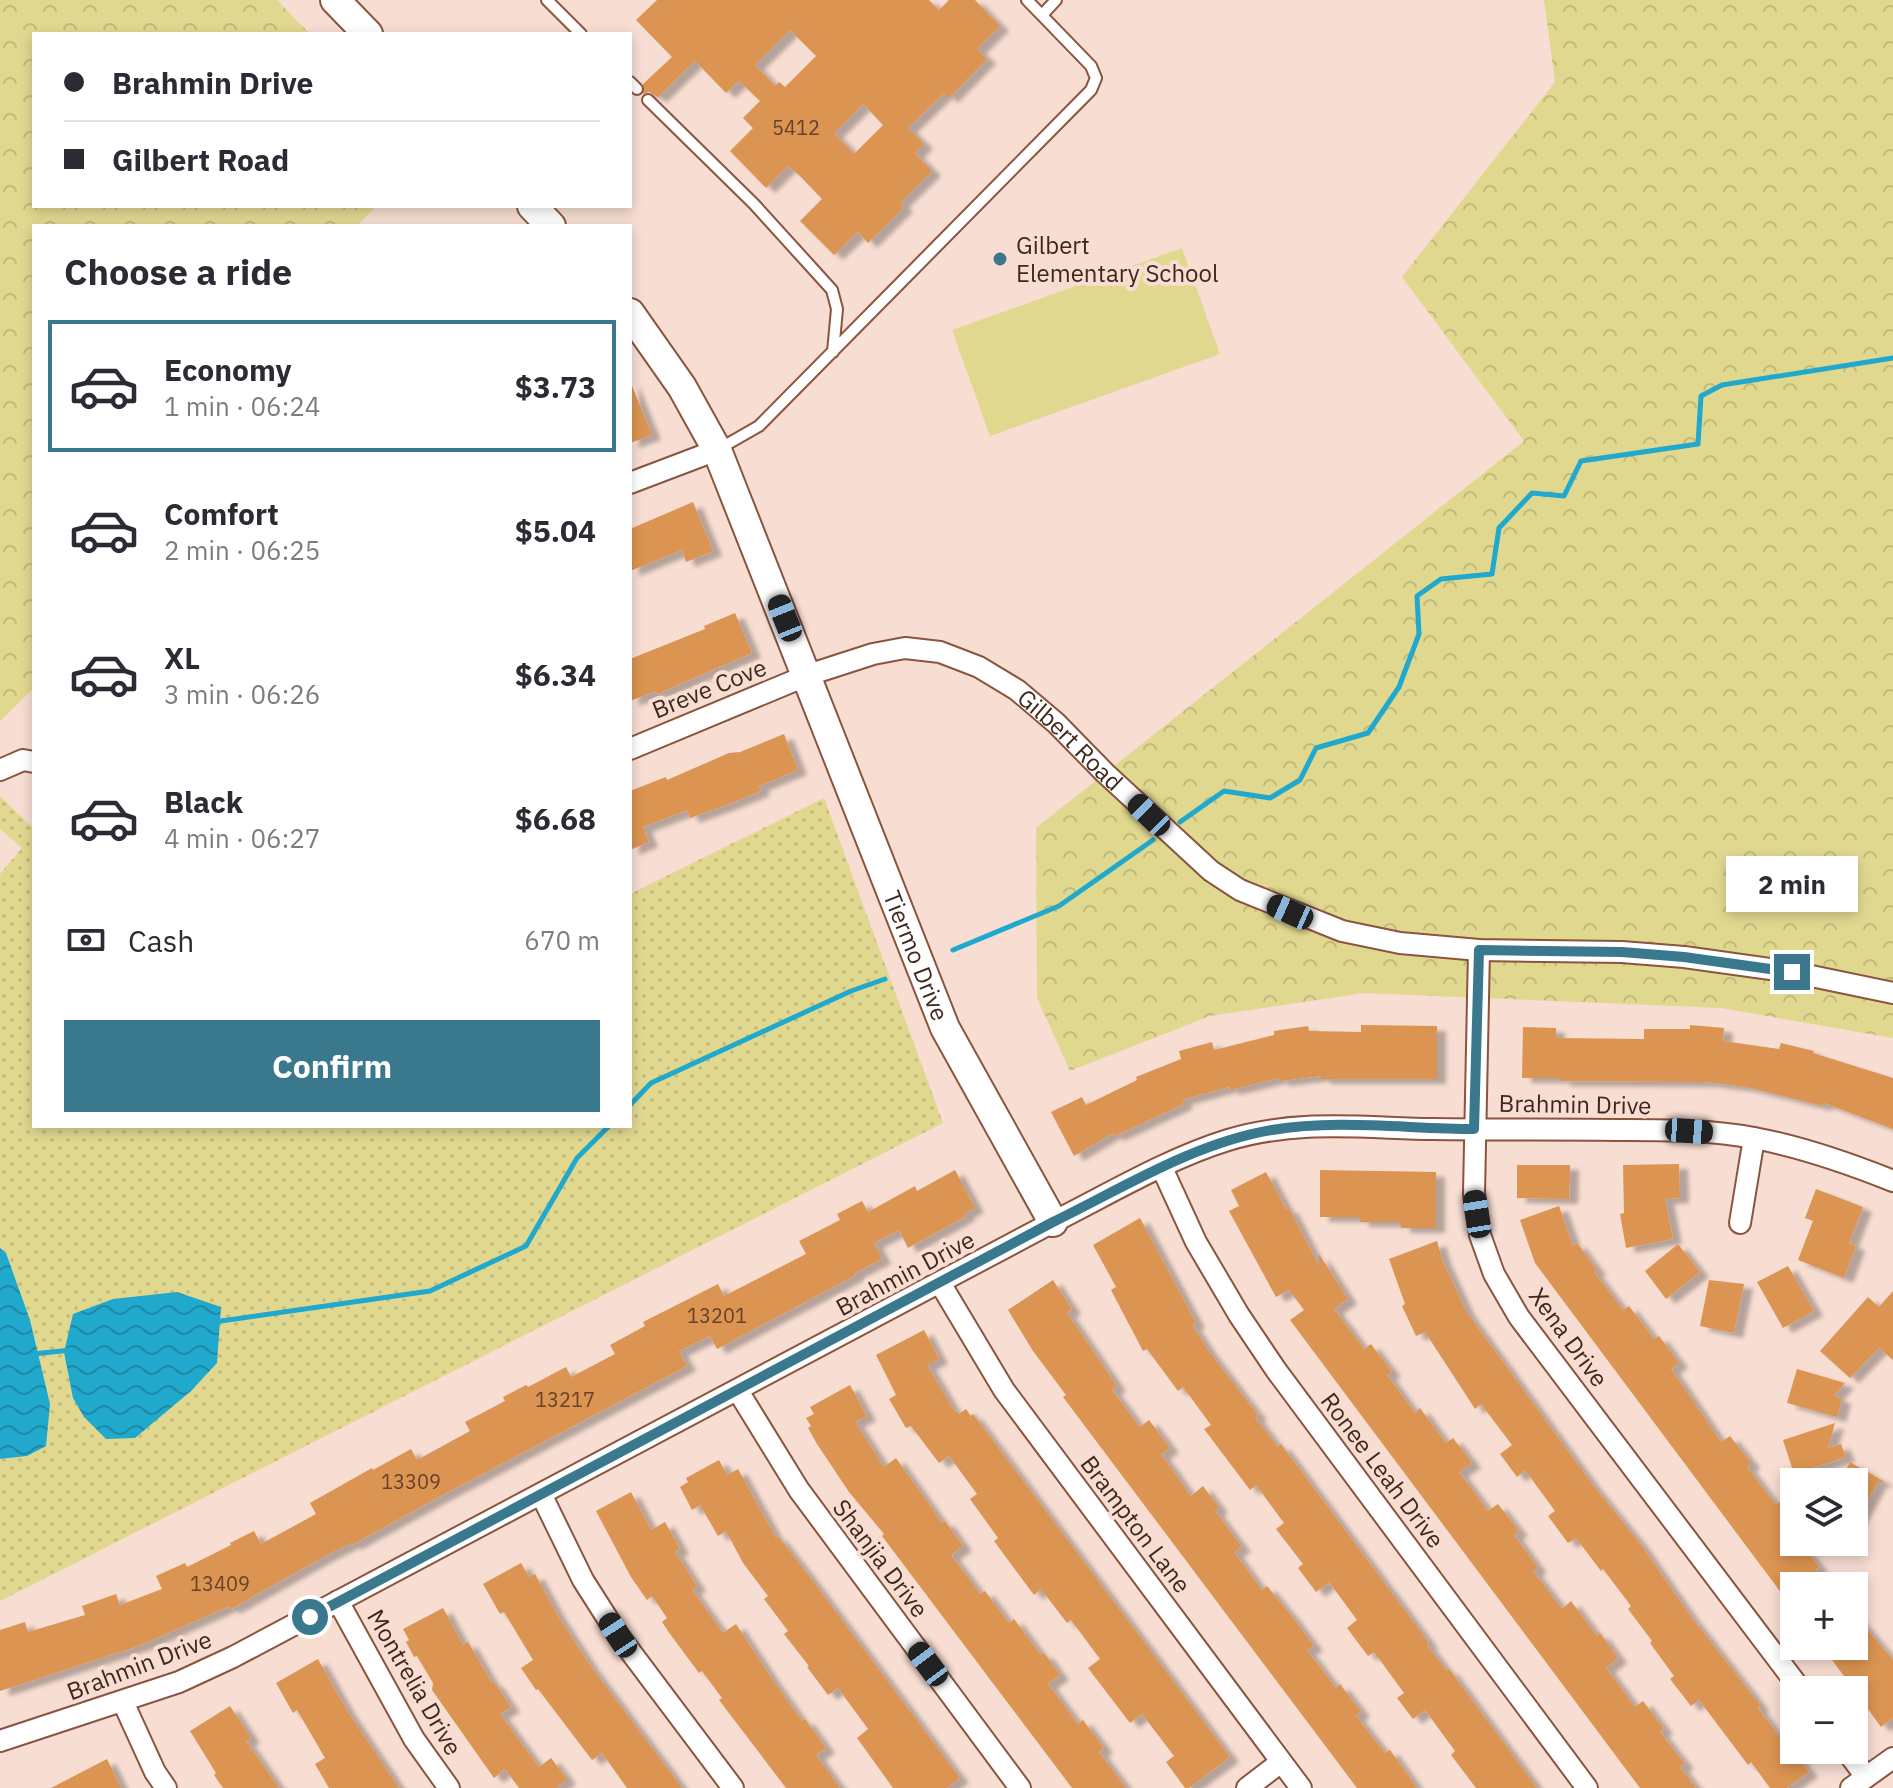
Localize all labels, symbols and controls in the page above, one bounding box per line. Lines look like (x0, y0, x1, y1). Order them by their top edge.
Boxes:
text: Brahmin Drive (112, 63, 313, 102)
house number: 5412 (772, 114, 820, 141)
text: Gilbert Road (112, 140, 289, 179)
place label: Gilbert Elementary School (1016, 229, 1218, 289)
text: Choose a ride (64, 248, 292, 295)
marker: Gilbert Elementary School (991, 250, 1009, 268)
icon: car (68, 350, 140, 422)
text: Economy (164, 350, 292, 389)
text: $3.73 (515, 367, 596, 406)
text: 1 min · 06:24 (164, 389, 320, 423)
icon: car (68, 494, 140, 566)
text: Comfort (164, 494, 279, 533)
text: $5.04 (515, 511, 596, 550)
text: 2 min · 06:25 (164, 533, 320, 567)
car (765, 591, 805, 645)
icon: car (68, 638, 140, 710)
text: XL (164, 638, 200, 677)
street label: Breve Cove (647, 651, 771, 725)
text: $6.34 (515, 655, 596, 694)
text: 3 min · 06:26 (164, 677, 320, 711)
street label: Gilbert Road (1011, 681, 1130, 798)
icon: car (68, 782, 140, 854)
text: Black (164, 782, 243, 821)
car (1123, 790, 1175, 840)
text: $6.68 (515, 799, 596, 838)
text: 4 min · 06:27 (164, 821, 320, 855)
callout: 2 min (1726, 856, 1858, 912)
text: 2 min (1758, 867, 1826, 901)
street label: Tiermo Drive (876, 886, 957, 1025)
car (1263, 891, 1317, 933)
icon: cash (64, 918, 108, 962)
text: Cash (128, 921, 194, 960)
text: 670 m (524, 923, 600, 957)
route end (1774, 954, 1810, 990)
button: Confirm (64, 1020, 600, 1112)
street label: Brahmin Drive (1498, 1087, 1652, 1121)
car (1664, 1117, 1714, 1145)
car (1461, 1188, 1493, 1240)
street label: Brahmin Drive (830, 1223, 980, 1323)
street label: Xena Drive (1522, 1281, 1616, 1393)
house number: 13201 (687, 1302, 747, 1329)
house number: 13217 (535, 1386, 595, 1413)
street label: Ronee Leah Drive (1314, 1386, 1452, 1554)
street label: Brampton Lane (1074, 1449, 1198, 1599)
house number: 13309 (381, 1468, 441, 1495)
map controls (1780, 1468, 1868, 1764)
button: layers (1780, 1468, 1868, 1556)
street label: Shanjia Drive (826, 1492, 936, 1624)
house number: 13409 (190, 1570, 250, 1597)
button: + (1780, 1572, 1868, 1660)
route start (292, 1599, 328, 1635)
street label: Montrelia Drive (360, 1603, 470, 1761)
car (595, 1608, 641, 1662)
street label: Brahmin Drive (62, 1623, 216, 1707)
car (904, 1638, 952, 1690)
button: − (1780, 1676, 1868, 1764)

